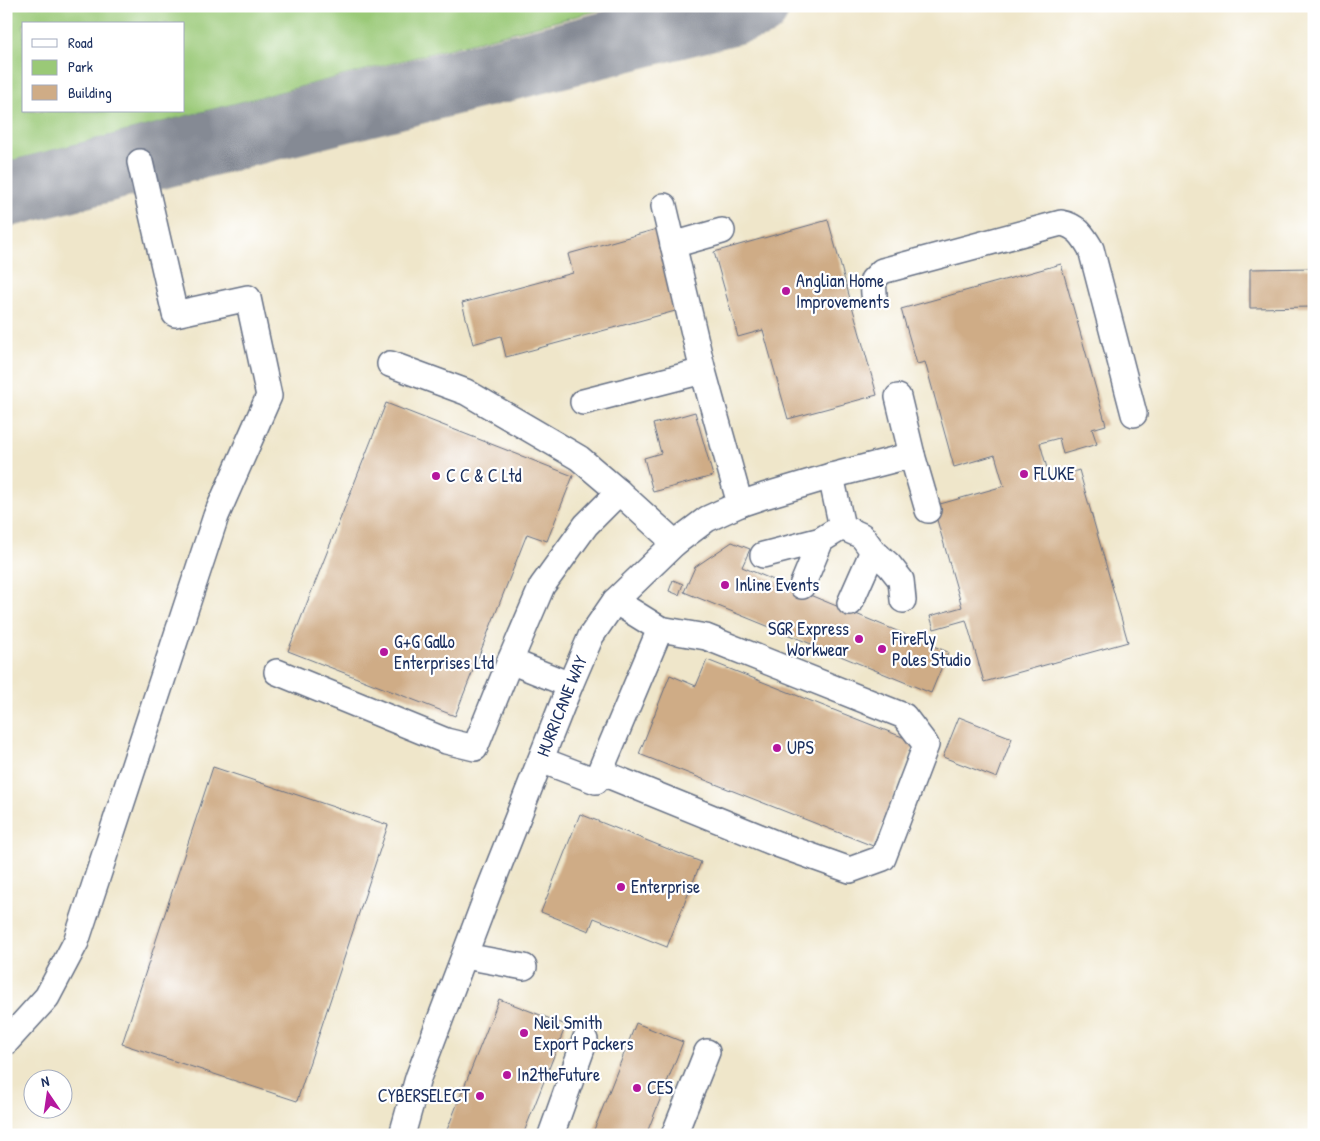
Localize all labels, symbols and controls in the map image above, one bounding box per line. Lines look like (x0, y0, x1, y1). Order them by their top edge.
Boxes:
legend (22, 22, 185, 112)
text: Road (68, 32, 93, 53)
text: Park (68, 56, 93, 77)
text: Building (68, 82, 112, 103)
place label: Anglian Home Improvements (796, 268, 889, 314)
marker: Anglian Home Improvements (780, 285, 792, 297)
place label: FLUKE (1033, 461, 1075, 486)
place label: C C & C Ltd (446, 463, 522, 488)
marker: FLUKE (1018, 468, 1030, 480)
marker: C C & C Ltd (430, 470, 442, 482)
place label: Inline Events (735, 572, 819, 597)
marker: Inline Events (719, 579, 731, 591)
place label: SGR Express Workwear (768, 616, 849, 662)
place label: FireFly Poles Studio (891, 626, 971, 672)
place label: G+G Gallo Enterprises Ltd (394, 629, 494, 675)
marker: SGR Express Workwear (853, 633, 865, 645)
marker: FireFly Poles Studio (876, 643, 888, 655)
marker: G+G Gallo Enterprises Ltd (378, 646, 390, 658)
street label: HURRICANE WAY (530, 651, 593, 760)
place label: UPS (787, 735, 814, 760)
marker: UPS (771, 742, 783, 754)
place label: Enterprise (631, 874, 700, 899)
marker: Enterprise (615, 881, 627, 893)
place label: Neil Smith Export Packers (534, 1010, 634, 1056)
marker: Neil Smith Export Packers (518, 1027, 530, 1039)
place label: In2theFuture (517, 1062, 600, 1087)
north arrow (22, 1068, 72, 1118)
marker: In2theFuture (501, 1069, 513, 1081)
text: N (39, 1071, 51, 1091)
place label: CES (647, 1075, 673, 1100)
marker: CES (631, 1082, 643, 1094)
place label: CYBERSELECT (378, 1083, 471, 1108)
marker: CYBERSELECT (474, 1090, 486, 1102)

